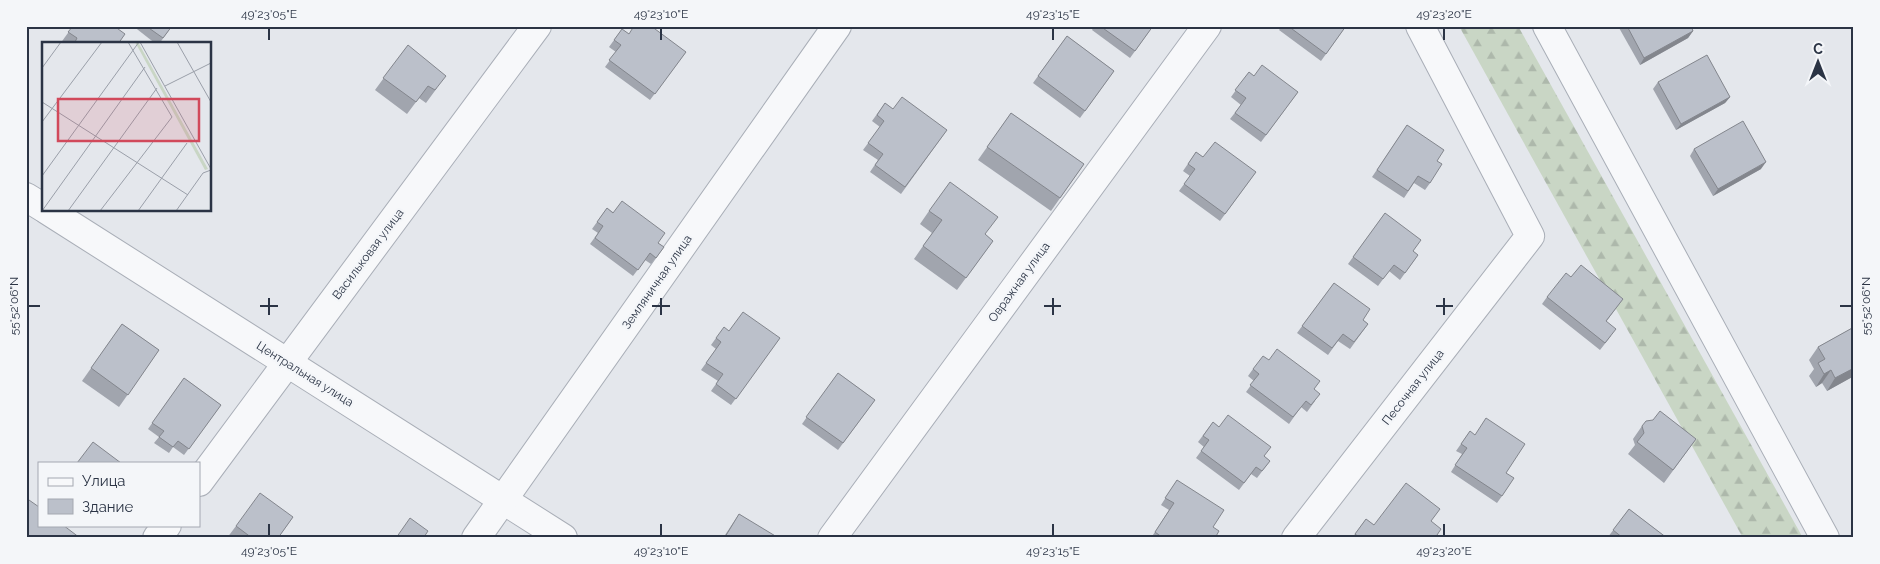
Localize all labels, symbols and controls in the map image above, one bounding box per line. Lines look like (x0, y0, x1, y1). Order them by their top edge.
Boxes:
text: 49°23'05"E (241, 7, 297, 21)
text: 49°23'10"E (634, 7, 688, 21)
text: 49°23'15"E (1026, 7, 1080, 21)
text: 49°23'20"E (1416, 7, 1472, 21)
north arrow (1792, 38, 1842, 88)
text: С (1813, 41, 1823, 57)
inset map (42, 42, 211, 211)
street label: Васильковая улица (329, 206, 407, 302)
street label: Земляничная улица (619, 232, 695, 332)
street label: Овражная улица (985, 239, 1053, 325)
text: 55°52'06"N (7, 277, 21, 335)
text: 55°52'06"N (1859, 277, 1873, 335)
street label: Центральная улица (254, 338, 356, 410)
street label: Песочная улица (1379, 346, 1447, 428)
legend (38, 462, 200, 526)
text: Улица (82, 472, 126, 490)
text: Здание (82, 498, 134, 516)
text: 49°23'05"E (241, 544, 297, 558)
text: 49°23'10"E (634, 544, 688, 558)
text: 49°23'15"E (1026, 544, 1080, 558)
text: 49°23'20"E (1416, 544, 1472, 558)

